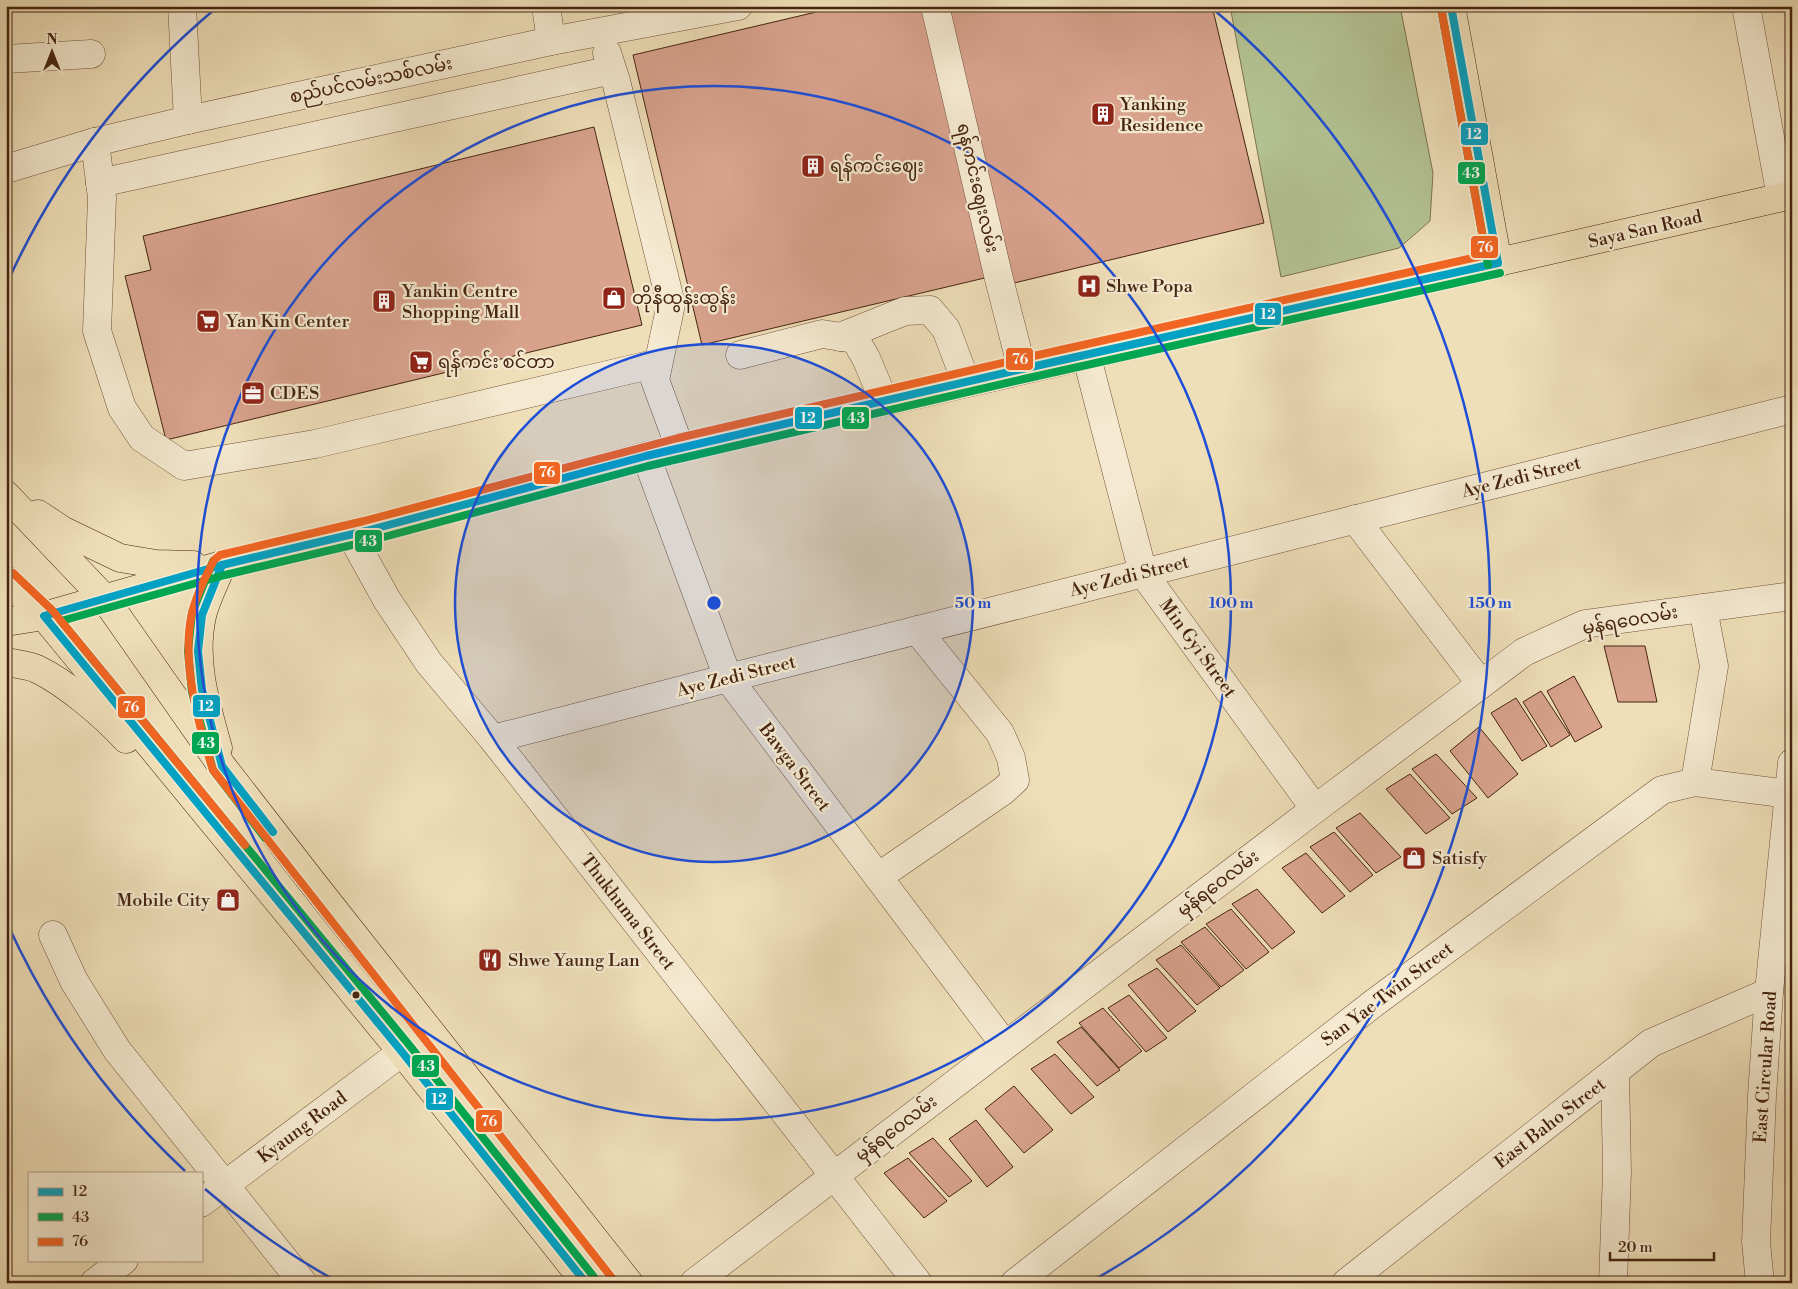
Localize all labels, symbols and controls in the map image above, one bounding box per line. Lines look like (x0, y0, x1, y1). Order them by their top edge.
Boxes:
north arrow (28, 28, 78, 78)
text: N (46, 31, 58, 49)
street label: စည်ပင်လမ်းသစ်လမ်း (287, 50, 455, 112)
place label: Yanking Residence (1119, 93, 1203, 137)
building icon: Yanking Residence (1090, 101, 1116, 127)
street label: ရန်ကင်းဈေးလမ်း (948, 121, 1006, 256)
line badge: 12 (1460, 122, 1489, 146)
text: 12 (1466, 126, 1482, 144)
building icon: ရန်ကင်းဈေး (800, 153, 826, 179)
place label: ရန်ကင်းဈေး (830, 153, 924, 181)
line badge: 43 (1457, 161, 1486, 185)
text: 43 (1462, 165, 1480, 183)
street label: Saya San Road (1586, 205, 1705, 254)
line badge: 76 (1470, 235, 1499, 259)
text: 76 (1477, 239, 1493, 257)
hospital icon: Shwe Popa (1076, 273, 1102, 299)
place label: Shwe Popa (1106, 275, 1194, 298)
place label: Yankin Centre Shopping Mall (401, 280, 520, 324)
place label: တိုနီထွန်းထွန်း (632, 284, 736, 313)
shop icon: တိုနီထွန်းထွန်း (601, 285, 627, 311)
building icon: Yankin Centre Shopping Mall (371, 288, 397, 314)
line badge: 12 (1254, 302, 1282, 326)
text: 12 (1260, 306, 1276, 324)
supermarket icon: Yan Kin Center (195, 308, 221, 334)
place label: Yan Kin Center (225, 310, 349, 333)
line badge: 76 (1005, 347, 1034, 371)
supermarket icon: ရန်ကင်း စင်တာ (408, 349, 434, 375)
place label: ရန်ကင်း စင်တာ (438, 349, 555, 377)
text: 76 (1012, 351, 1028, 369)
office icon: CDES (240, 380, 266, 406)
place label: CDES (270, 382, 319, 405)
line badge: 12 (794, 406, 823, 430)
line badge: 43 (841, 406, 870, 430)
text: 12 (800, 410, 816, 428)
text: 43 (847, 410, 865, 428)
street label: Aye Zedi Street (1458, 451, 1584, 504)
line badge: 76 (533, 461, 561, 485)
text: 76 (539, 464, 555, 482)
line badge: 43 (354, 529, 383, 553)
text: 43 (359, 533, 377, 551)
street label: Aye Zedi Street (1066, 550, 1192, 603)
centre of rings (705, 594, 723, 612)
text: 50 m (955, 594, 991, 613)
street label: Min Gyi Street (1154, 594, 1242, 703)
text: 100 m (1209, 594, 1254, 613)
text: 150 m (1468, 594, 1512, 613)
street label: မှန်ရဝေလမ်း (1580, 599, 1680, 643)
street label: Aye Zedi Street (673, 650, 799, 703)
line badge: 12 (192, 694, 221, 718)
line badge: 76 (117, 695, 146, 719)
text: 12 (198, 698, 214, 716)
text: 76 (123, 699, 139, 717)
street label: Bawga Street (753, 718, 836, 817)
line badge: 43 (191, 731, 220, 755)
text: 43 (197, 735, 215, 753)
street label: မှန်ရဝေလမ်း (1172, 844, 1266, 924)
shop icon: Satisfy (1401, 845, 1427, 871)
place label: Satisfy (1432, 847, 1487, 870)
street label: Thukhuma Street (575, 850, 681, 976)
shop icon: Mobile City (215, 887, 241, 913)
place label: Mobile City (116, 889, 210, 912)
street label: San Yae Twin Street (1317, 937, 1458, 1052)
restaurant icon: Shwe Yaung Lan (477, 947, 503, 973)
place label: Shwe Yaung Lan (508, 949, 640, 972)
street label: East Circular Road (1749, 989, 1782, 1144)
unlabelled marker (351, 990, 361, 1000)
line badge: 43 (411, 1054, 440, 1078)
text: 43 (417, 1058, 435, 1076)
street label: East Baho Street (1490, 1072, 1611, 1174)
street label: Kyaung Road (253, 1086, 352, 1168)
line badge: 12 (425, 1087, 454, 1111)
street label: မှန်ရဝေလမ်း (850, 1089, 944, 1169)
text: 12 (431, 1091, 447, 1109)
line badge: 76 (475, 1109, 503, 1133)
text: 76 (481, 1113, 497, 1131)
legend (28, 1172, 202, 1262)
text: 12 (72, 1182, 87, 1201)
text: 43 (72, 1208, 89, 1227)
scale bar (1610, 1229, 1714, 1261)
text: 76 (72, 1232, 88, 1251)
text: 20 m (1618, 1238, 1653, 1257)

